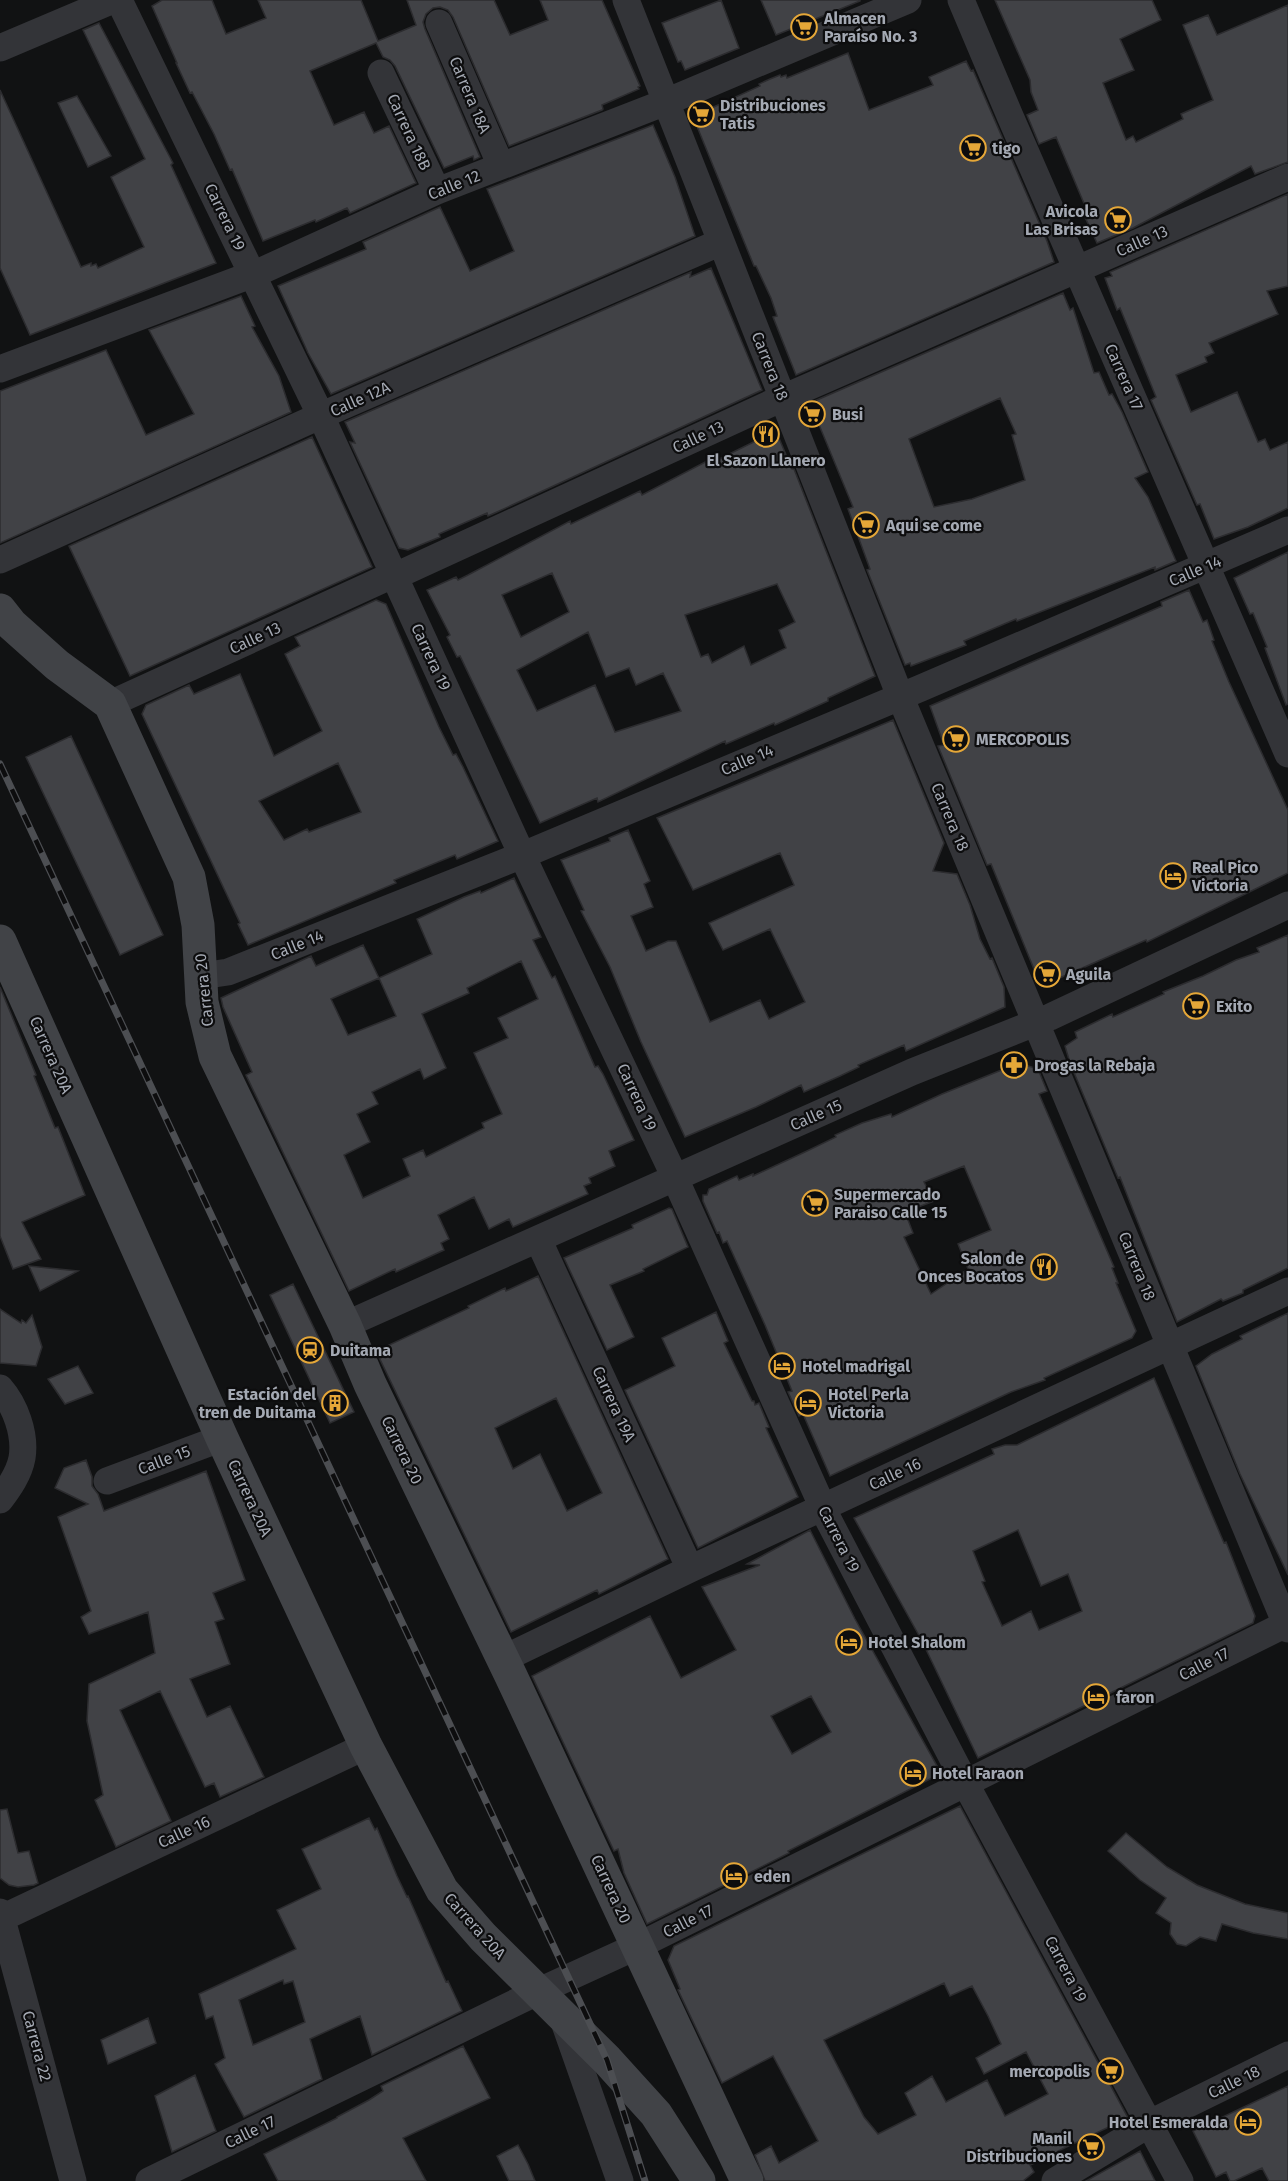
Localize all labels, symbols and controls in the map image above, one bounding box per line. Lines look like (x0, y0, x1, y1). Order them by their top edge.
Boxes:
place label: Almacen Paraíso No. 3 (823, 9, 917, 46)
supermarket icon: Almacen Paraíso No. 3 (789, 12, 819, 42)
street label: Carrera 18A (445, 54, 495, 137)
street label: Carrera 18B (383, 91, 435, 173)
place label: Distribuciones Tatis (720, 96, 826, 133)
supermarket icon: Distribuciones Tatis (686, 99, 716, 129)
supermarket icon: tigo (958, 133, 988, 163)
place label: tigo (992, 139, 1021, 158)
street label: Calle 12 (425, 166, 483, 204)
street label: Carrera 19 (201, 180, 249, 254)
place label: Avicola Las Brisas (1025, 202, 1098, 239)
supermarket icon: Avicola Las Brisas (1103, 205, 1133, 235)
street label: Calle 13 (1113, 221, 1171, 261)
street label: Carrera 18 (748, 329, 792, 403)
street label: Carrera 17 (1101, 341, 1147, 413)
street label: Calle 12A (327, 377, 394, 421)
supermarket icon: Busi (797, 399, 827, 429)
place label: Busi (832, 405, 863, 424)
street label: Calle 13 (669, 417, 727, 457)
restaurant icon: El Sazon Llanero (751, 419, 781, 449)
place label: El Sazon Llanero (706, 451, 826, 470)
supermarket icon: Aqui se come (851, 510, 881, 540)
place label: Aqui se come (885, 516, 982, 535)
street label: Calle 14 (1166, 551, 1224, 590)
street label: Calle 13 (226, 618, 284, 658)
street label: Carrera 19 (407, 620, 455, 694)
supermarket icon: MERCOPOLIS (941, 724, 971, 754)
place label: MERCOPOLIS (976, 730, 1069, 749)
street label: Calle 14 (718, 740, 776, 779)
street label: Carrera 18 (927, 780, 973, 854)
place label: Real Pico Victoria (1191, 858, 1258, 895)
hotel icon: Real Pico Victoria (1158, 861, 1188, 891)
street label: Calle 14 (268, 926, 327, 964)
street label: Carrera 20 (191, 952, 217, 1028)
supermarket icon: Aguila (1032, 959, 1062, 989)
place label: Aguila (1065, 965, 1111, 984)
supermarket icon: Exito (1181, 991, 1211, 1021)
place label: Exito (1216, 997, 1252, 1016)
street label: Carrera 20A (26, 1013, 77, 1097)
pharmacy icon: Drogas la Rebaja (999, 1050, 1029, 1080)
place label: Drogas la Rebaja (1034, 1056, 1155, 1075)
street label: Carrera 19 (613, 1060, 661, 1134)
street label: Calle 15 (787, 1095, 845, 1135)
place label: Supermercado Paraiso Calle 15 (834, 1185, 948, 1222)
supermarket icon: Supermercado Paraiso Calle 15 (800, 1188, 830, 1218)
street label: Carrera 18 (1115, 1229, 1159, 1303)
place label: Salon de Onces Bocatos (918, 1249, 1024, 1286)
restaurant icon: Salon de Onces Bocatos (1029, 1252, 1059, 1282)
station icon: Duitama (295, 1335, 325, 1365)
place label: Duitama (330, 1341, 391, 1360)
hotel icon: Hotel madrigal (767, 1351, 797, 1381)
place label: Hotel madrigal (802, 1357, 910, 1376)
street label: Carrera 19A (588, 1363, 640, 1445)
place label: Estación del tren de Duitama (199, 1385, 316, 1422)
place label: Hotel Perla Victoria (827, 1385, 909, 1422)
building icon: Estación del tren de Duitama (320, 1388, 350, 1418)
hotel icon: Hotel Perla Victoria (793, 1388, 823, 1418)
street label: Carrera 20 (377, 1413, 427, 1487)
street label: Calle 15 (135, 1441, 193, 1479)
street label: Calle 16 (866, 1454, 924, 1494)
street label: Carrera 20A (224, 1457, 276, 1540)
street label: Carrera 19 (814, 1503, 864, 1575)
hotel icon: Hotel Shalom (834, 1627, 864, 1657)
place label: Hotel Shalom (868, 1633, 966, 1652)
street label: Calle 17 (1176, 1643, 1232, 1685)
hotel icon: faron (1081, 1682, 1111, 1712)
place label: faron (1116, 1688, 1155, 1707)
hotel icon: Hotel Faraon (898, 1758, 928, 1788)
place label: Hotel Faraon (932, 1764, 1024, 1783)
street label: Calle 16 (155, 1812, 213, 1852)
street label: Carrera 20 (587, 1852, 635, 1926)
hotel icon: eden (719, 1861, 749, 1891)
place label: eden (754, 1867, 791, 1886)
street label: Carrera 20A (440, 1889, 510, 1964)
street label: Calle 17 (660, 1900, 716, 1942)
street label: Carrera 19 (1041, 1933, 1091, 2005)
street label: Carrera 22 (18, 2009, 56, 2084)
supermarket icon: mercopolis (1095, 2056, 1125, 2086)
street label: Calle 18 (1205, 2061, 1263, 2103)
place label: mercopolis (1009, 2062, 1090, 2081)
hotel icon: Hotel Esmeralda (1233, 2107, 1263, 2137)
street label: Calle 17 (222, 2112, 278, 2152)
place label: Hotel Esmeralda (1109, 2113, 1228, 2132)
place label: Manil Distribuciones (966, 2129, 1072, 2166)
supermarket icon: Manil Distribuciones (1076, 2132, 1106, 2162)

